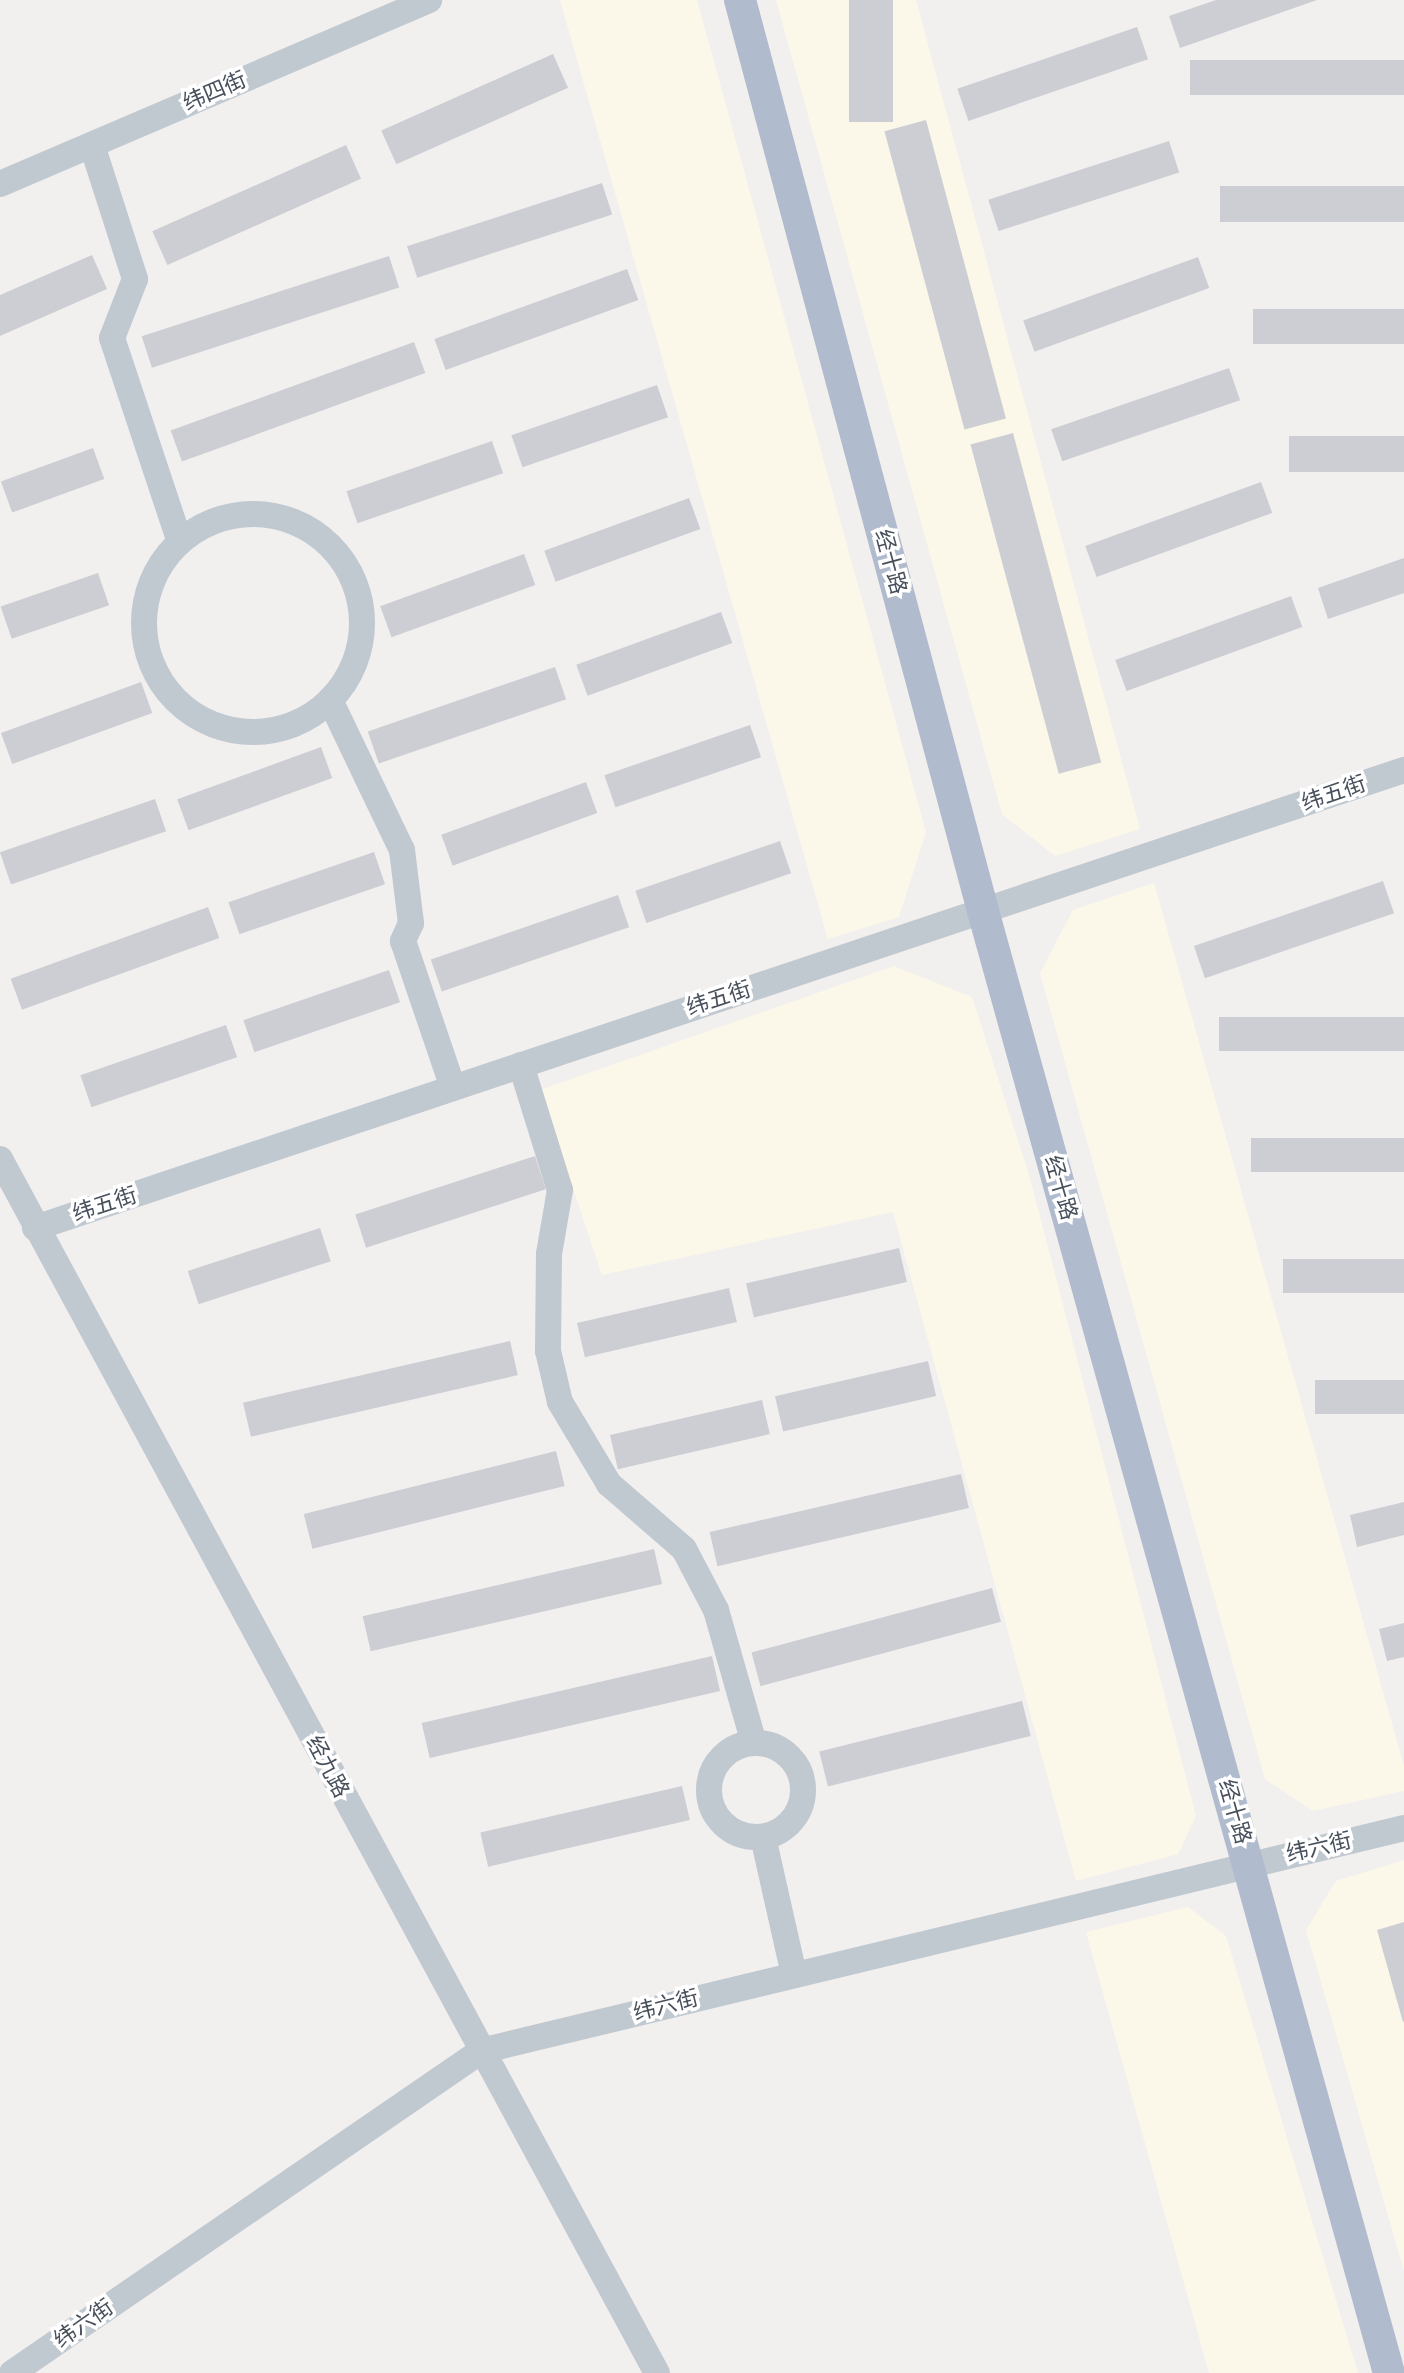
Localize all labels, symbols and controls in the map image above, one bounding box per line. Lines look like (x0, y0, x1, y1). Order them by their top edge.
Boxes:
street label: 纬四街 (179, 67, 251, 117)
street label: 经十路 (869, 527, 911, 597)
street label: 纬五街 (1299, 771, 1369, 817)
street label: 纬五街 (684, 976, 754, 1022)
street label: 经十路 (1038, 1153, 1082, 1223)
street label: 纬五街 (70, 1182, 140, 1228)
street label: 经九路 (300, 1732, 354, 1802)
street label: 经十路 (1212, 1777, 1256, 1847)
street label: 纬六街 (1284, 1828, 1354, 1868)
street label: 纬六街 (631, 1985, 701, 2027)
street label: 纬六街 (49, 2294, 119, 2354)

